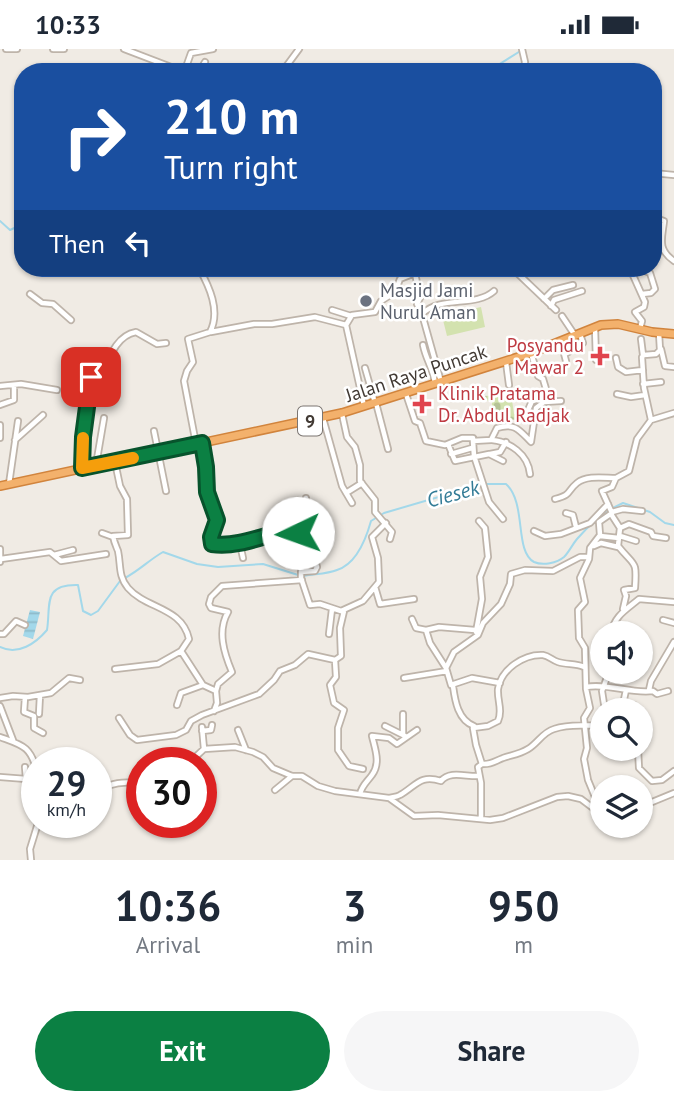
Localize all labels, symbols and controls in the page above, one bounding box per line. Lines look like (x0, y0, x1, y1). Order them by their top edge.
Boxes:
text: 10:33 (35, 8, 101, 41)
text: 210 m (164, 84, 299, 148)
icon: right (49, 91, 140, 182)
text: Turn right (164, 146, 298, 188)
icon: left (119, 224, 157, 262)
text: Then (49, 227, 105, 260)
place label: Masjid Jami Nurul Aman (380, 278, 476, 324)
marker: Masjid Jami Nurul Aman (358, 293, 374, 309)
place label: Posyandu Mawar 2 (507, 333, 584, 379)
street label: Jalan Raya Puncak (341, 339, 490, 407)
marker: Posyandu Mawar 2 (590, 346, 610, 366)
pin (61, 347, 121, 407)
icon: arrive (72, 358, 110, 396)
place label: Klinik Pratama Dr. Abdul Radjak (438, 381, 570, 427)
marker: Klinik Pratama Dr. Abdul Radjak (412, 394, 432, 414)
road number: 9 (298, 407, 322, 435)
water label: Ciesek (423, 473, 484, 513)
position arrow (261, 496, 335, 570)
map controls (590, 621, 653, 838)
button: sound (590, 621, 653, 684)
button: search (590, 698, 653, 761)
speed limit sign: 30 (126, 747, 217, 838)
text: 29 (47, 760, 86, 806)
button: layers (590, 775, 653, 838)
text: km/h (47, 798, 86, 821)
text: 10:36 (115, 878, 221, 933)
text: 3 (343, 878, 366, 933)
text: 950 (488, 878, 559, 933)
text: Arrival (136, 930, 200, 959)
text: min (336, 930, 373, 959)
text: m (514, 930, 533, 959)
button: Exit (35, 1011, 330, 1091)
button: Share (344, 1011, 639, 1091)

